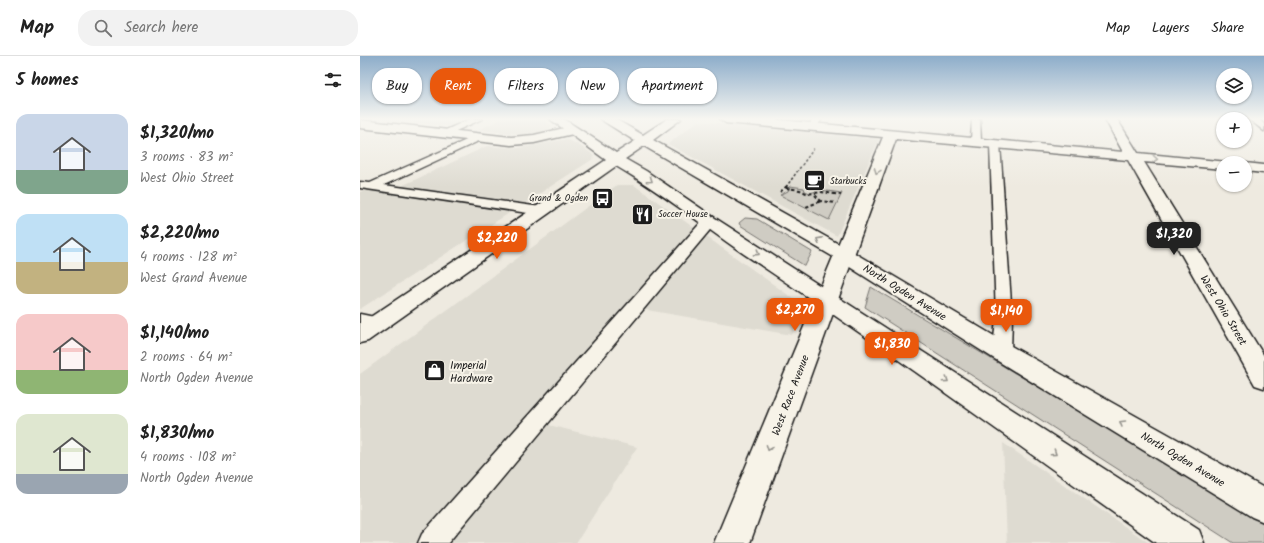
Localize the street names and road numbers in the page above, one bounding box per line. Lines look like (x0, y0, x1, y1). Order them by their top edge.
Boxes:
street label: North Ogden Avenue (859, 260, 950, 326)
street label: West Ohio Street (1195, 272, 1252, 350)
street label: West Race Avenue (767, 352, 815, 438)
street label: North Ogden Avenue (1137, 427, 1228, 492)

